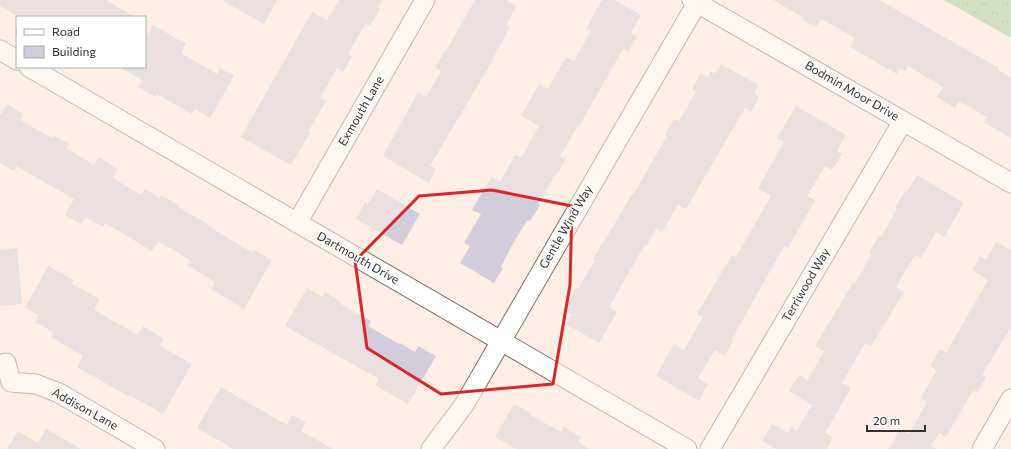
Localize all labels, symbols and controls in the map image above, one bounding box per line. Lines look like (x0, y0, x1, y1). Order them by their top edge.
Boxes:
legend (16, 16, 146, 68)
text: Road (52, 24, 80, 38)
text: Building (52, 44, 96, 58)
street label: Bodmin Moor Drive (803, 57, 902, 123)
street label: Exmouth Lane (334, 73, 386, 148)
street label: Gentle Wind Way (536, 182, 595, 271)
street label: Dartmouth Drive (315, 228, 402, 286)
street label: Terriwood Way (778, 245, 832, 324)
street label: Addison Lane (50, 384, 121, 432)
scale bar (867, 407, 925, 433)
text: 20 m (873, 413, 900, 427)

